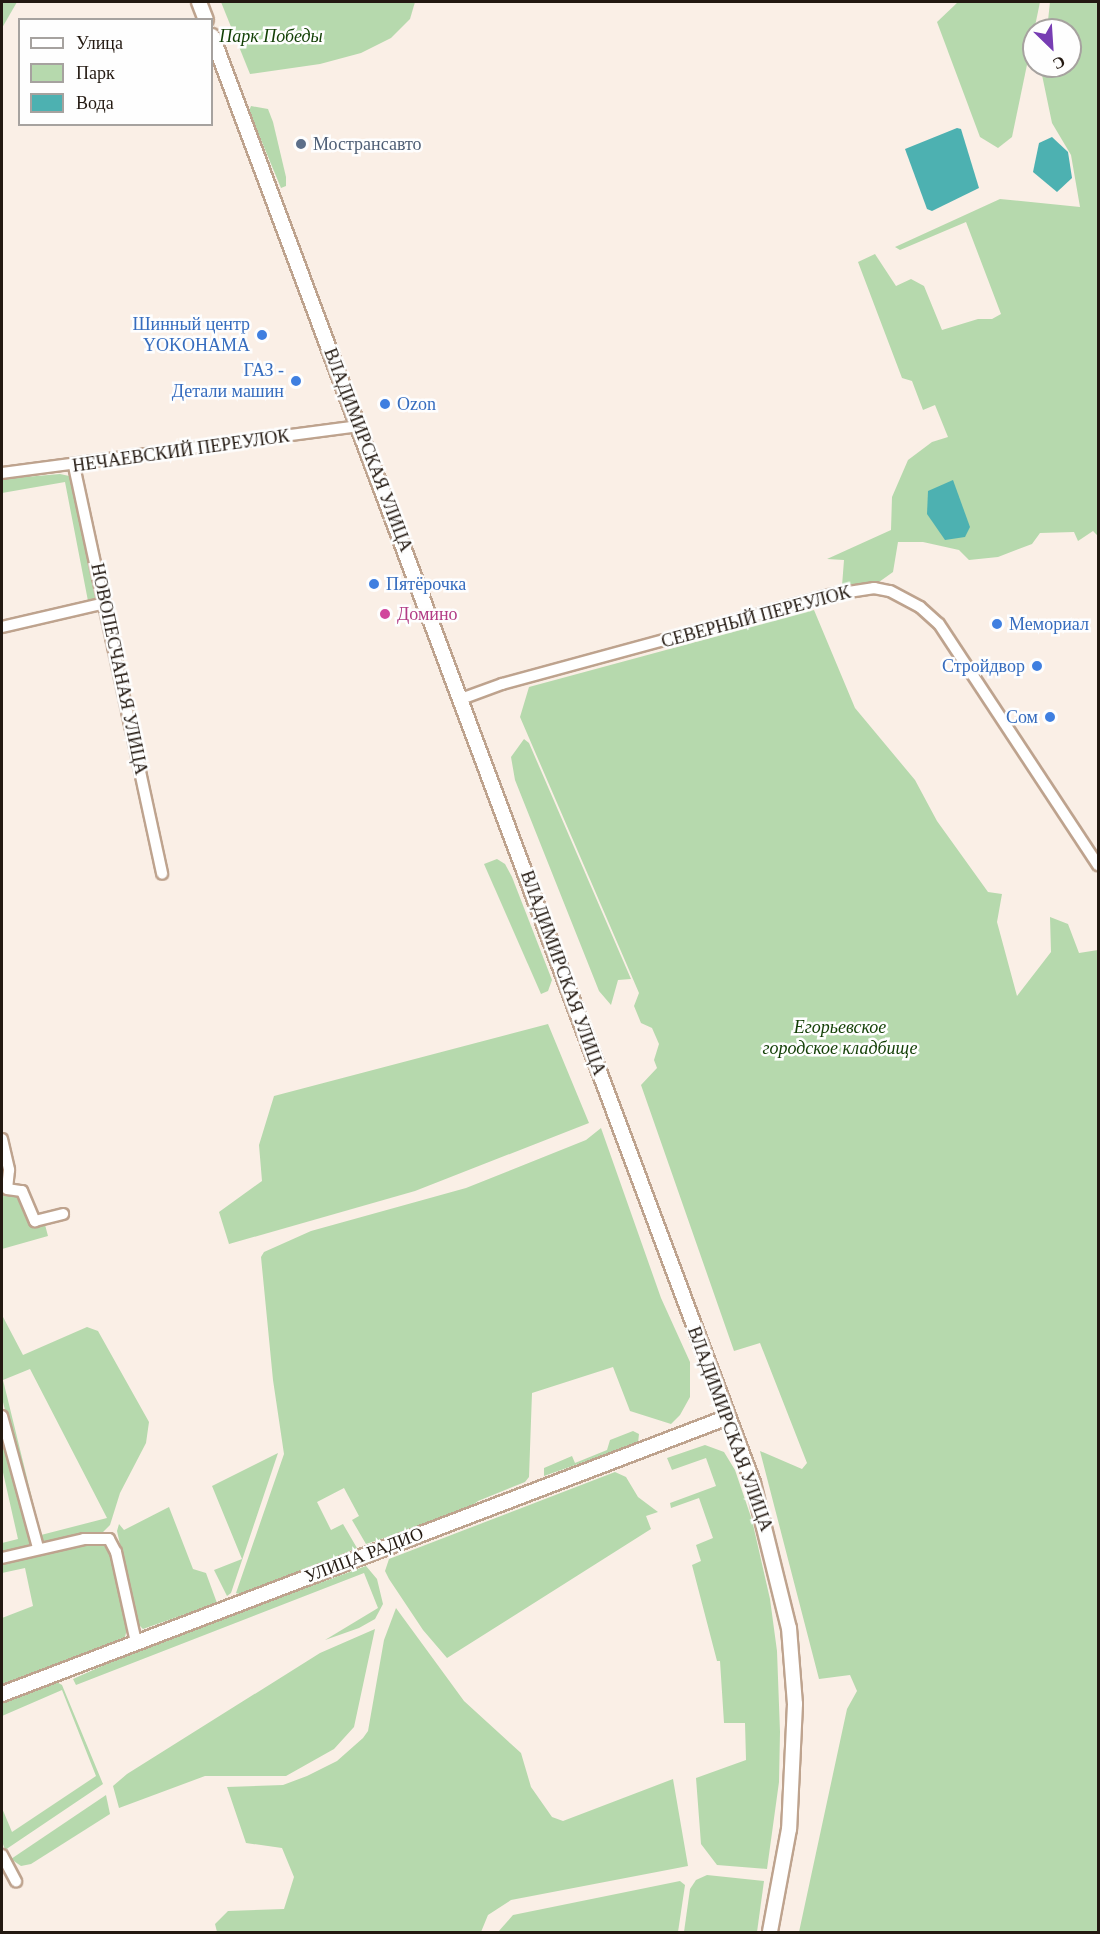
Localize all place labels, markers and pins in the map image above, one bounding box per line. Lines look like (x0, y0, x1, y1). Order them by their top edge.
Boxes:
place label: Мострансавто (313, 133, 422, 155)
marker: Мострансавто (294, 137, 308, 151)
place label: Шинный центр YOKOHAMA (132, 314, 250, 356)
marker: Шинный центр YOKOHAMA (255, 328, 269, 342)
place label: ГАЗ - Детали машин (172, 360, 284, 403)
marker: ГАЗ - Детали машин (289, 374, 303, 388)
place label: Ozon (397, 393, 436, 415)
marker: Ozon (378, 397, 392, 411)
place label: Пятёрочка (386, 573, 466, 595)
marker: Пятёрочка (367, 577, 381, 591)
place label: Домино (397, 603, 458, 625)
marker: Домино (378, 607, 392, 621)
place label: Мемориал (1009, 613, 1089, 635)
marker: Мемориал (990, 617, 1004, 631)
place label: Стройдвор (942, 655, 1025, 677)
marker: Стройдвор (1030, 659, 1044, 673)
place label: Сом (1006, 706, 1038, 728)
marker: Сом (1043, 710, 1057, 724)

